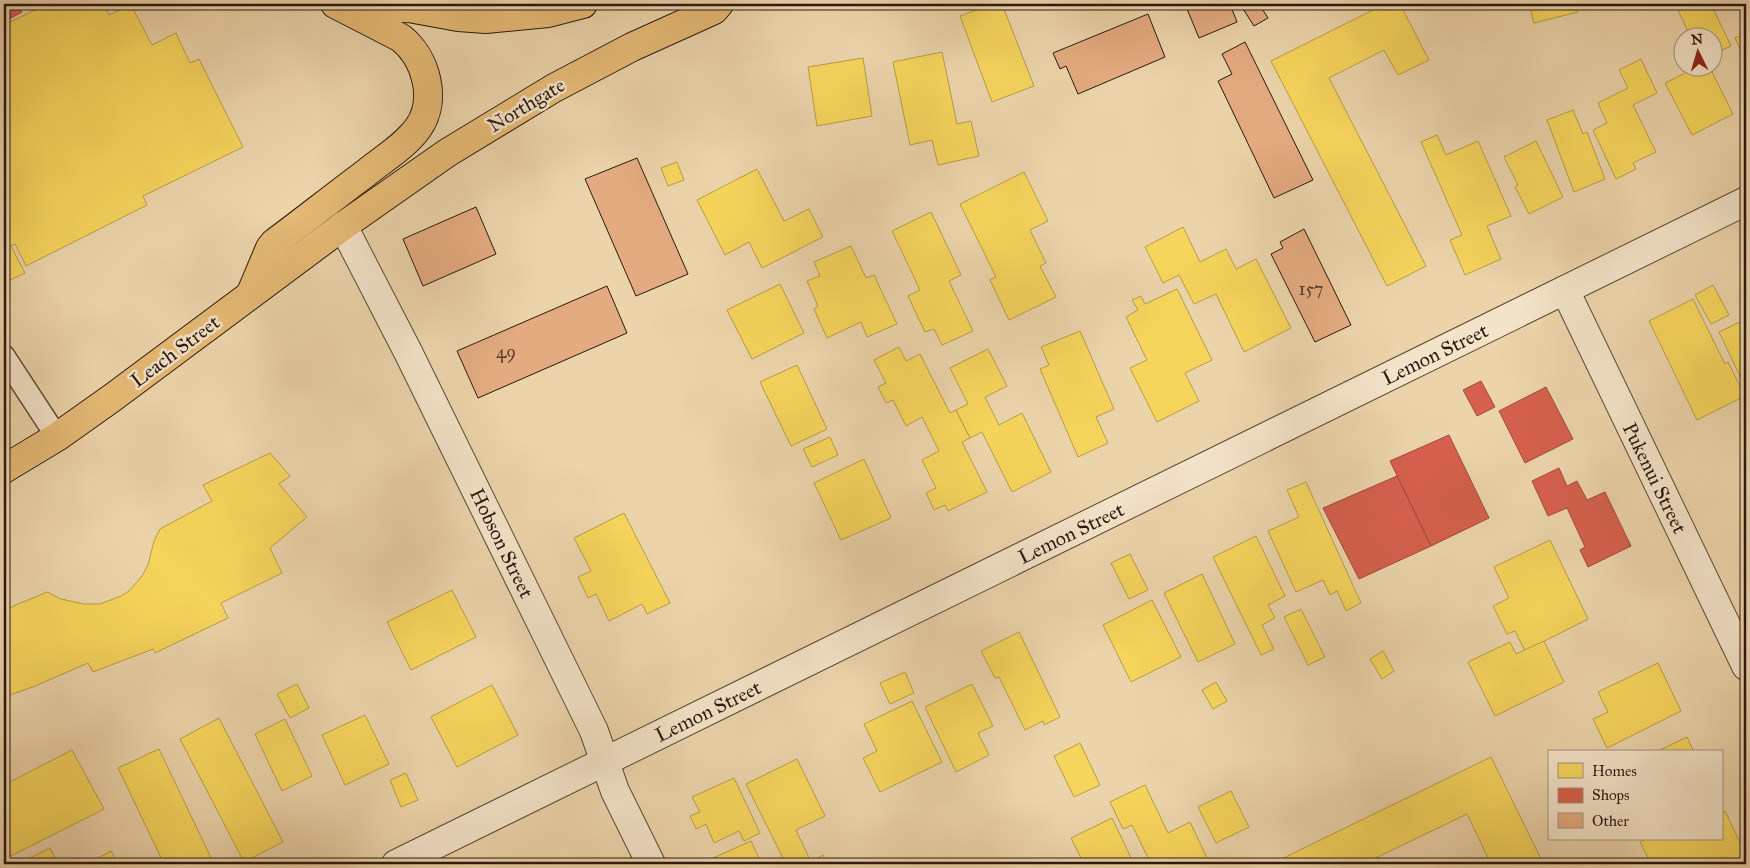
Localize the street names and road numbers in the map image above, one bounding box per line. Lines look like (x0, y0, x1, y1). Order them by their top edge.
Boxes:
street label: Northgate (483, 73, 569, 138)
street label: Leach Street (126, 310, 224, 392)
street label: Lemon Street (1378, 318, 1492, 390)
street label: Pukenui Street (1618, 419, 1692, 537)
street label: Hobson Street (465, 484, 539, 602)
street label: Lemon Street (1014, 497, 1128, 569)
street label: Lemon Street (651, 675, 765, 747)

